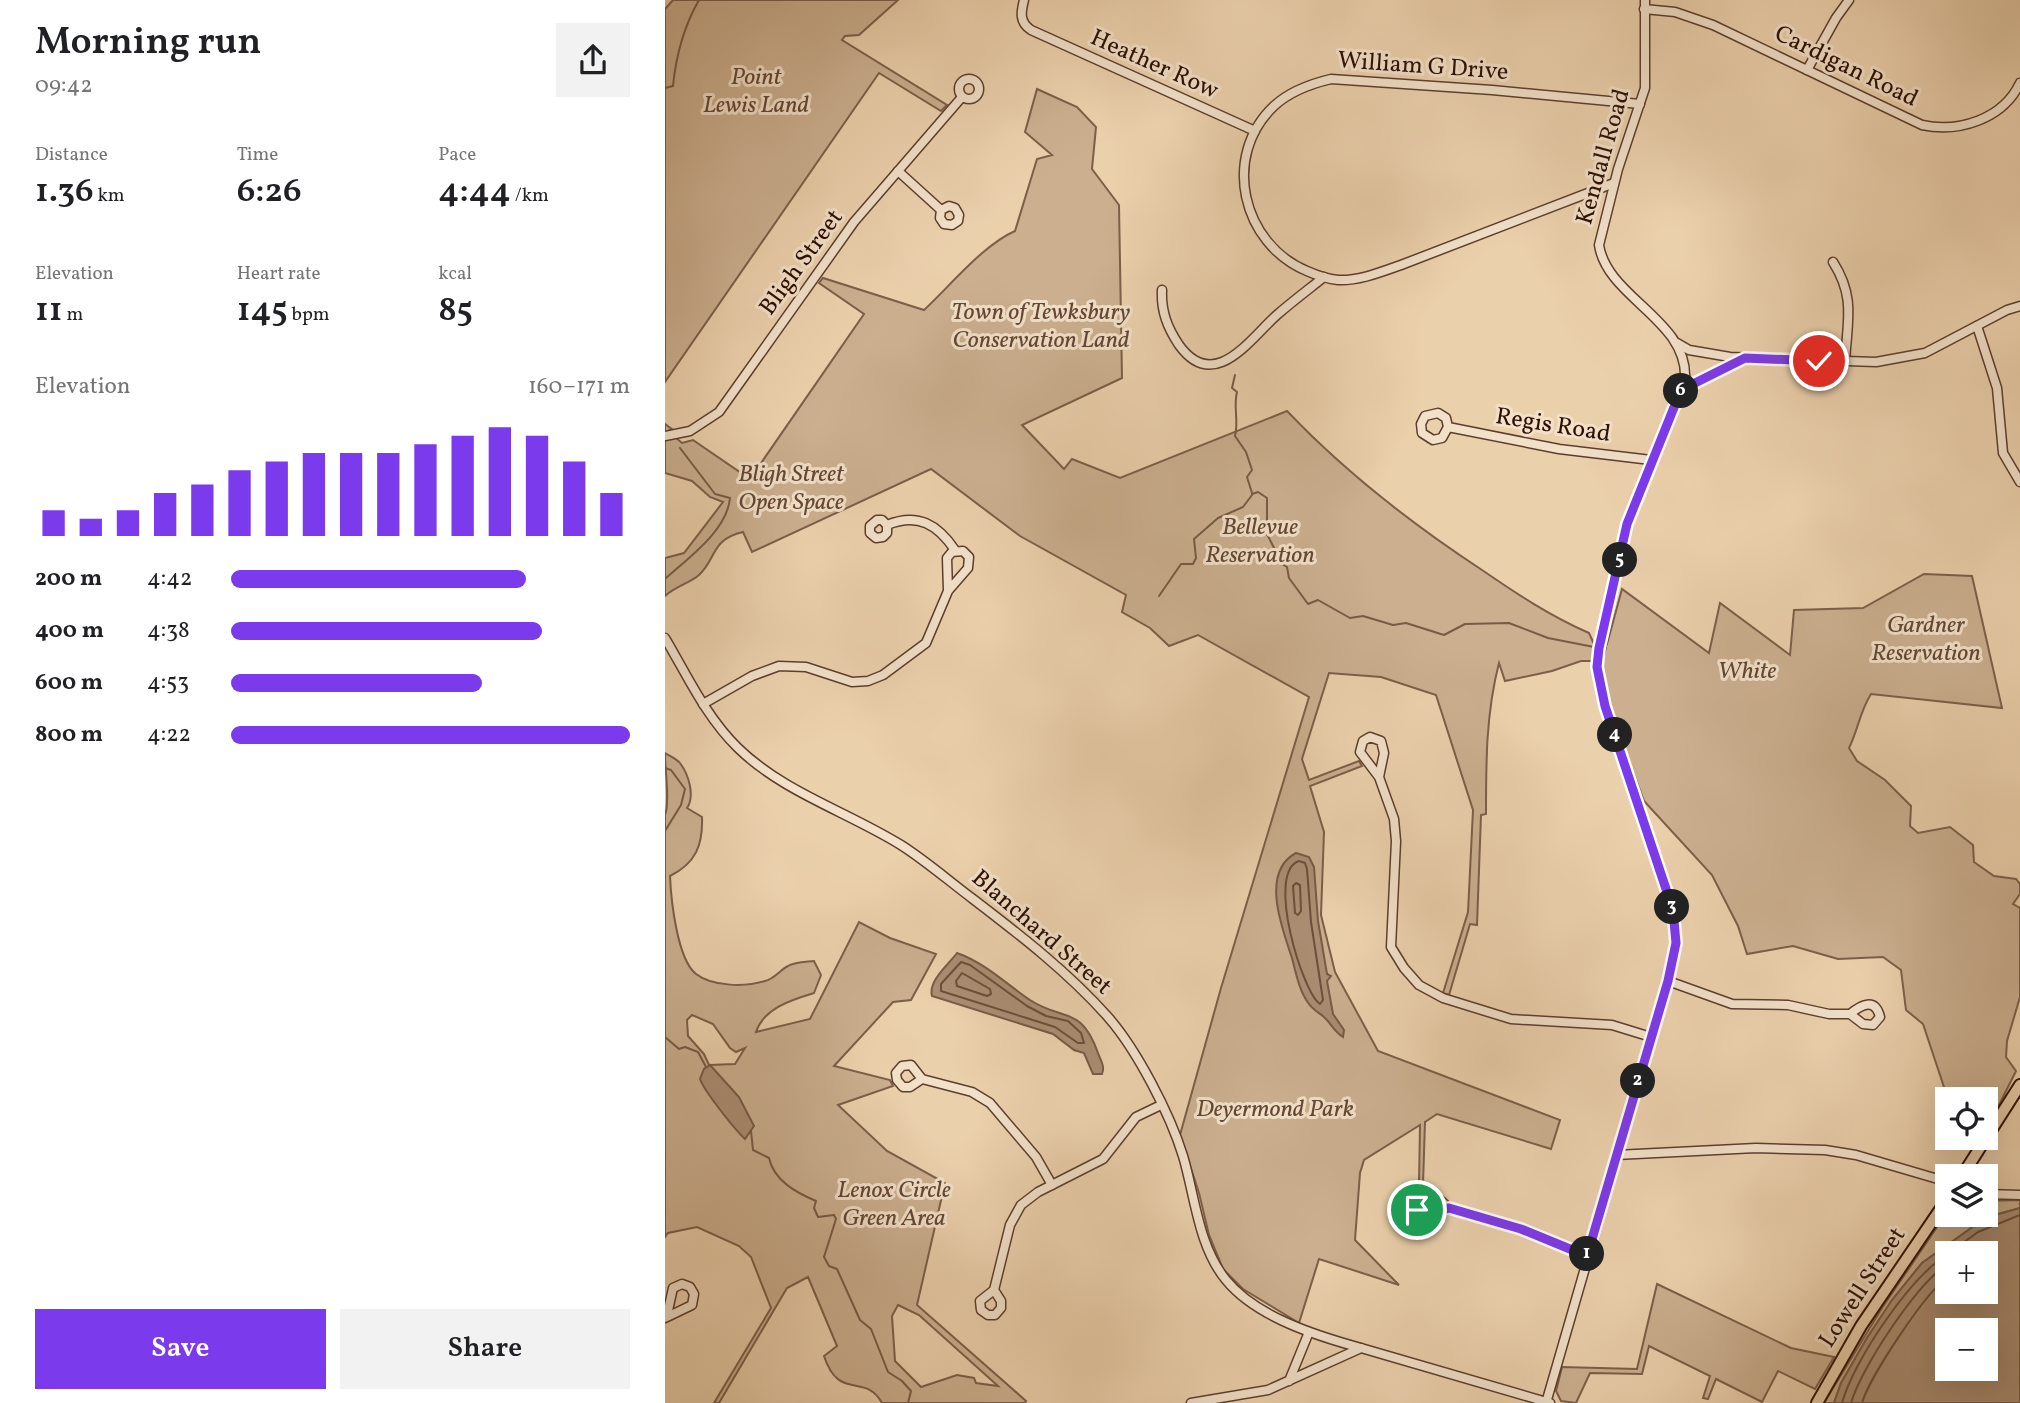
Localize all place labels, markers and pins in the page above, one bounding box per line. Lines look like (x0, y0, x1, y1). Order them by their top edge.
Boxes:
pin (1789, 331, 1849, 391)
pin: 6 (1663, 374, 1699, 408)
pin: 5 (1602, 542, 1637, 578)
pin: 4 (1597, 718, 1633, 752)
pin: 3 (1655, 890, 1689, 925)
pin: 2 (1621, 1064, 1655, 1098)
pin (1387, 1180, 1447, 1240)
pin: 1 (1569, 1236, 1605, 1272)

